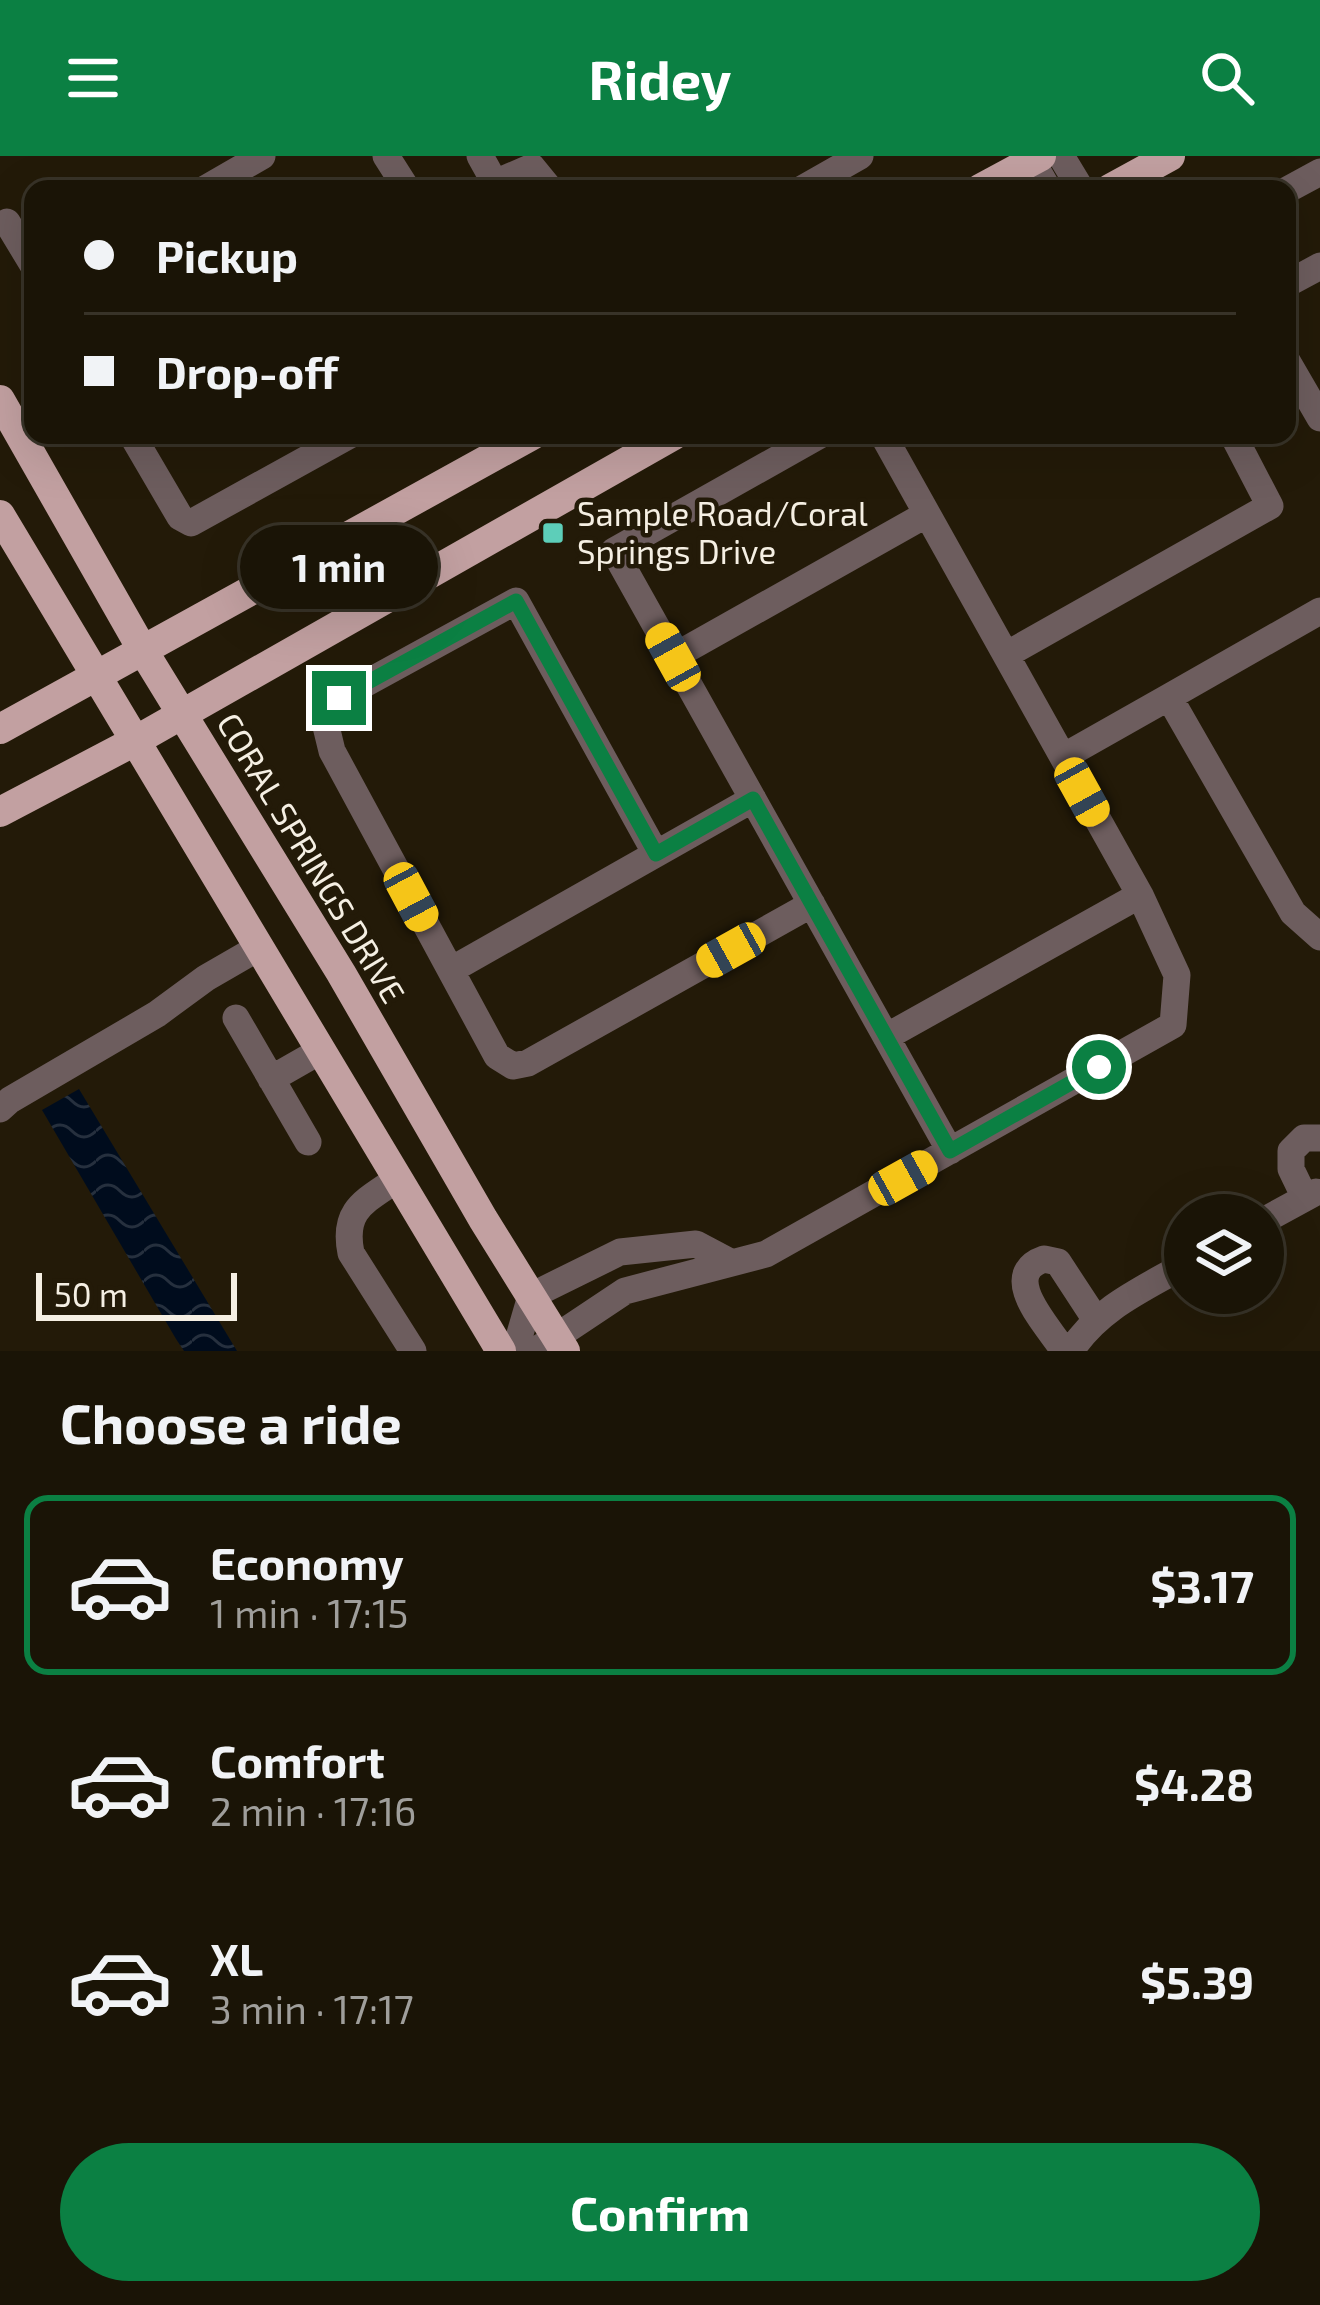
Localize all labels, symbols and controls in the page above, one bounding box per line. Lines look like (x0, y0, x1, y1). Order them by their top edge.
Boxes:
icon: menu (60, 45, 126, 111)
icon: search (1194, 45, 1260, 111)
text: Ridey (589, 46, 731, 111)
text: Pickup (156, 228, 298, 282)
text: Drop-off (156, 344, 338, 398)
place label: Sample Road/Coral Springs Drive (577, 493, 868, 571)
marker: Sample Road/Coral Springs Drive (540, 520, 566, 546)
callout: 1 min (240, 524, 438, 608)
text: 1 min (292, 543, 386, 590)
car (640, 617, 706, 697)
route end (312, 671, 366, 725)
street label: CORAL SPRINGS DRIVE (209, 705, 414, 1010)
car (1049, 752, 1115, 832)
car (378, 857, 444, 937)
car (691, 917, 771, 983)
route start (1072, 1040, 1126, 1094)
car (863, 1145, 943, 1211)
map controls (1164, 1194, 1284, 1314)
button: layers (1164, 1194, 1284, 1314)
scale bar (36, 1267, 237, 1320)
text: 50 m (54, 1274, 128, 1314)
text: Choose a ride (60, 1390, 402, 1455)
icon: car (66, 1531, 174, 1639)
text: Economy (210, 1535, 404, 1589)
text: $3.17 (1150, 1558, 1254, 1612)
text: 1 min · 17:15 (210, 1589, 408, 1636)
icon: car (66, 1729, 174, 1837)
text: Comfort (210, 1733, 385, 1787)
text: $4.28 (1134, 1756, 1254, 1810)
text: 2 min · 17:16 (210, 1787, 416, 1834)
icon: car (66, 1927, 174, 2035)
text: XL (210, 1931, 263, 1985)
text: $5.39 (1140, 1954, 1254, 2008)
text: 3 min · 17:17 (210, 1985, 414, 2032)
button: Confirm (60, 2143, 1260, 2281)

